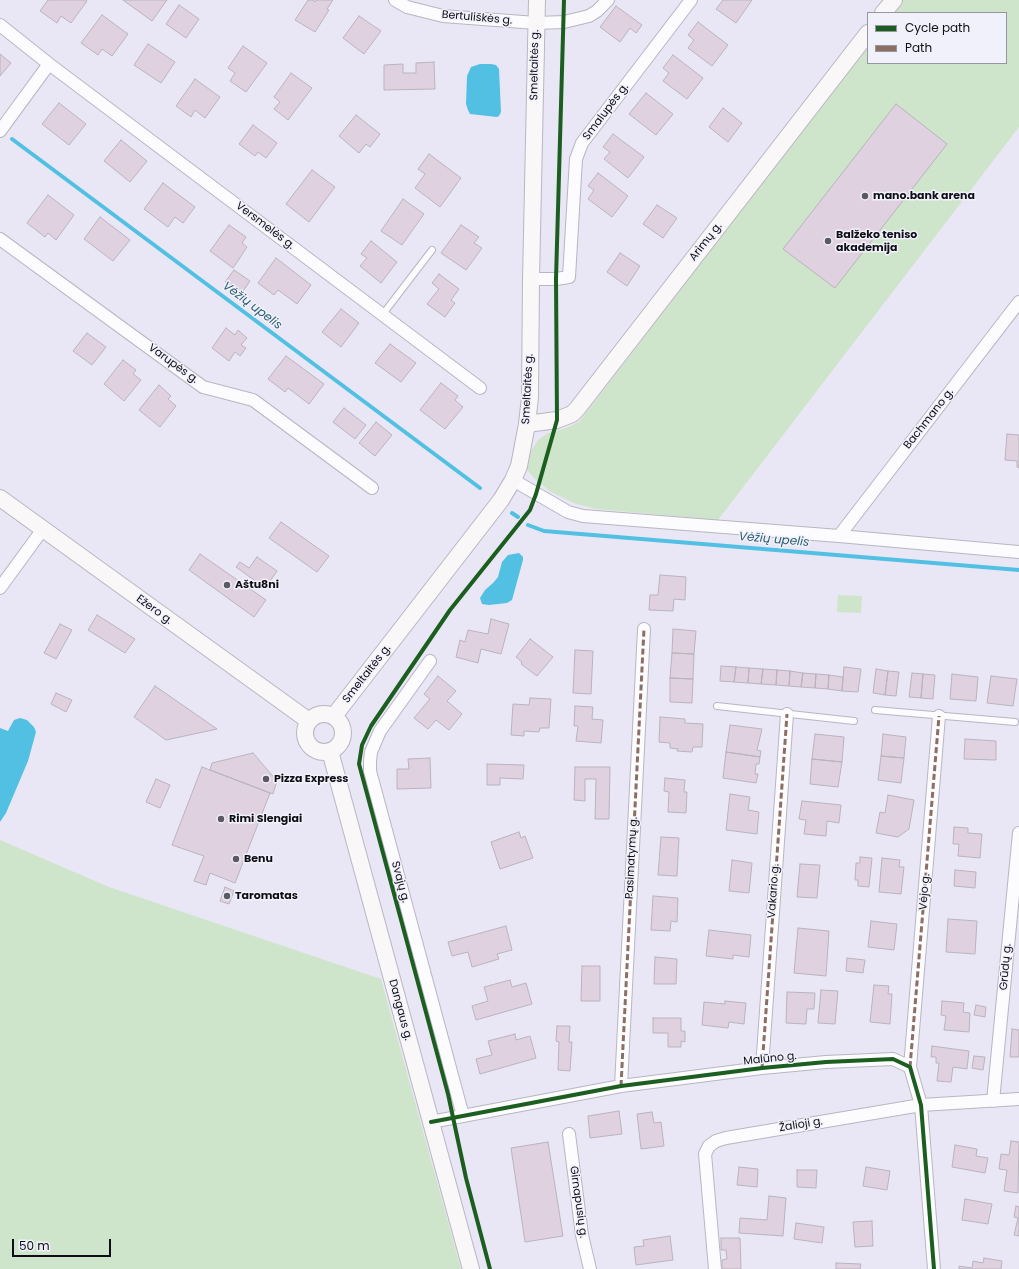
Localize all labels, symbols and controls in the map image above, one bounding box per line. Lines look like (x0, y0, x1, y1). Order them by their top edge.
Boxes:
street label: Bertuliškės g. (441, 8, 513, 28)
legend (867, 12, 1007, 64)
text: Cycle path (905, 19, 970, 36)
street label: Smeltaitės g. (528, 30, 542, 100)
text: Path (905, 39, 932, 56)
street label: Smalupės g. (580, 81, 632, 143)
place label: mano.bank arena (873, 189, 975, 203)
marker: mano.bank arena (860, 191, 870, 201)
street label: Versmelės g. (233, 200, 297, 252)
street label: Arimų g. (687, 220, 725, 264)
place label: Balžeko teniso akademija (836, 228, 917, 254)
marker: Balžeko teniso akademija (823, 236, 833, 246)
water label: Vėžių upelis (219, 279, 285, 333)
street label: Varupės g. (145, 341, 201, 387)
street label: Smeltaitės g. (520, 353, 536, 425)
street label: Bachmano g. (901, 386, 957, 452)
water label: Vėžių upelis (738, 530, 810, 550)
place label: Aštu8ni (235, 578, 279, 592)
marker: Aštu8ni (222, 580, 232, 590)
street label: Ežero g. (133, 593, 175, 627)
street label: Smeltaitės g. (340, 642, 394, 706)
place label: Pizza Express (274, 772, 348, 786)
marker: Pizza Express (261, 774, 271, 784)
place label: Rimi Slengiai (229, 812, 302, 826)
marker: Rimi Slengiai (216, 814, 226, 824)
street label: Pasimatymų g. (623, 817, 641, 899)
place label: Benu (244, 852, 273, 866)
marker: Benu (231, 854, 241, 864)
street label: Svajų g. (388, 860, 412, 904)
street label: Vakario g. (766, 863, 782, 919)
street label: Vėjo g. (917, 873, 933, 911)
place label: Taromatas (235, 889, 298, 903)
marker: Taromatas (222, 891, 232, 901)
street label: Grūdų g. (997, 943, 1015, 991)
street label: Dangaus g. (386, 978, 414, 1042)
street label: Malūno g. (743, 1050, 797, 1068)
street label: Žalioji g. (778, 1115, 824, 1135)
street label: Girnapusių g. (566, 1165, 590, 1239)
scale bar (14, 1231, 113, 1257)
text: 50 m (19, 1237, 50, 1254)

